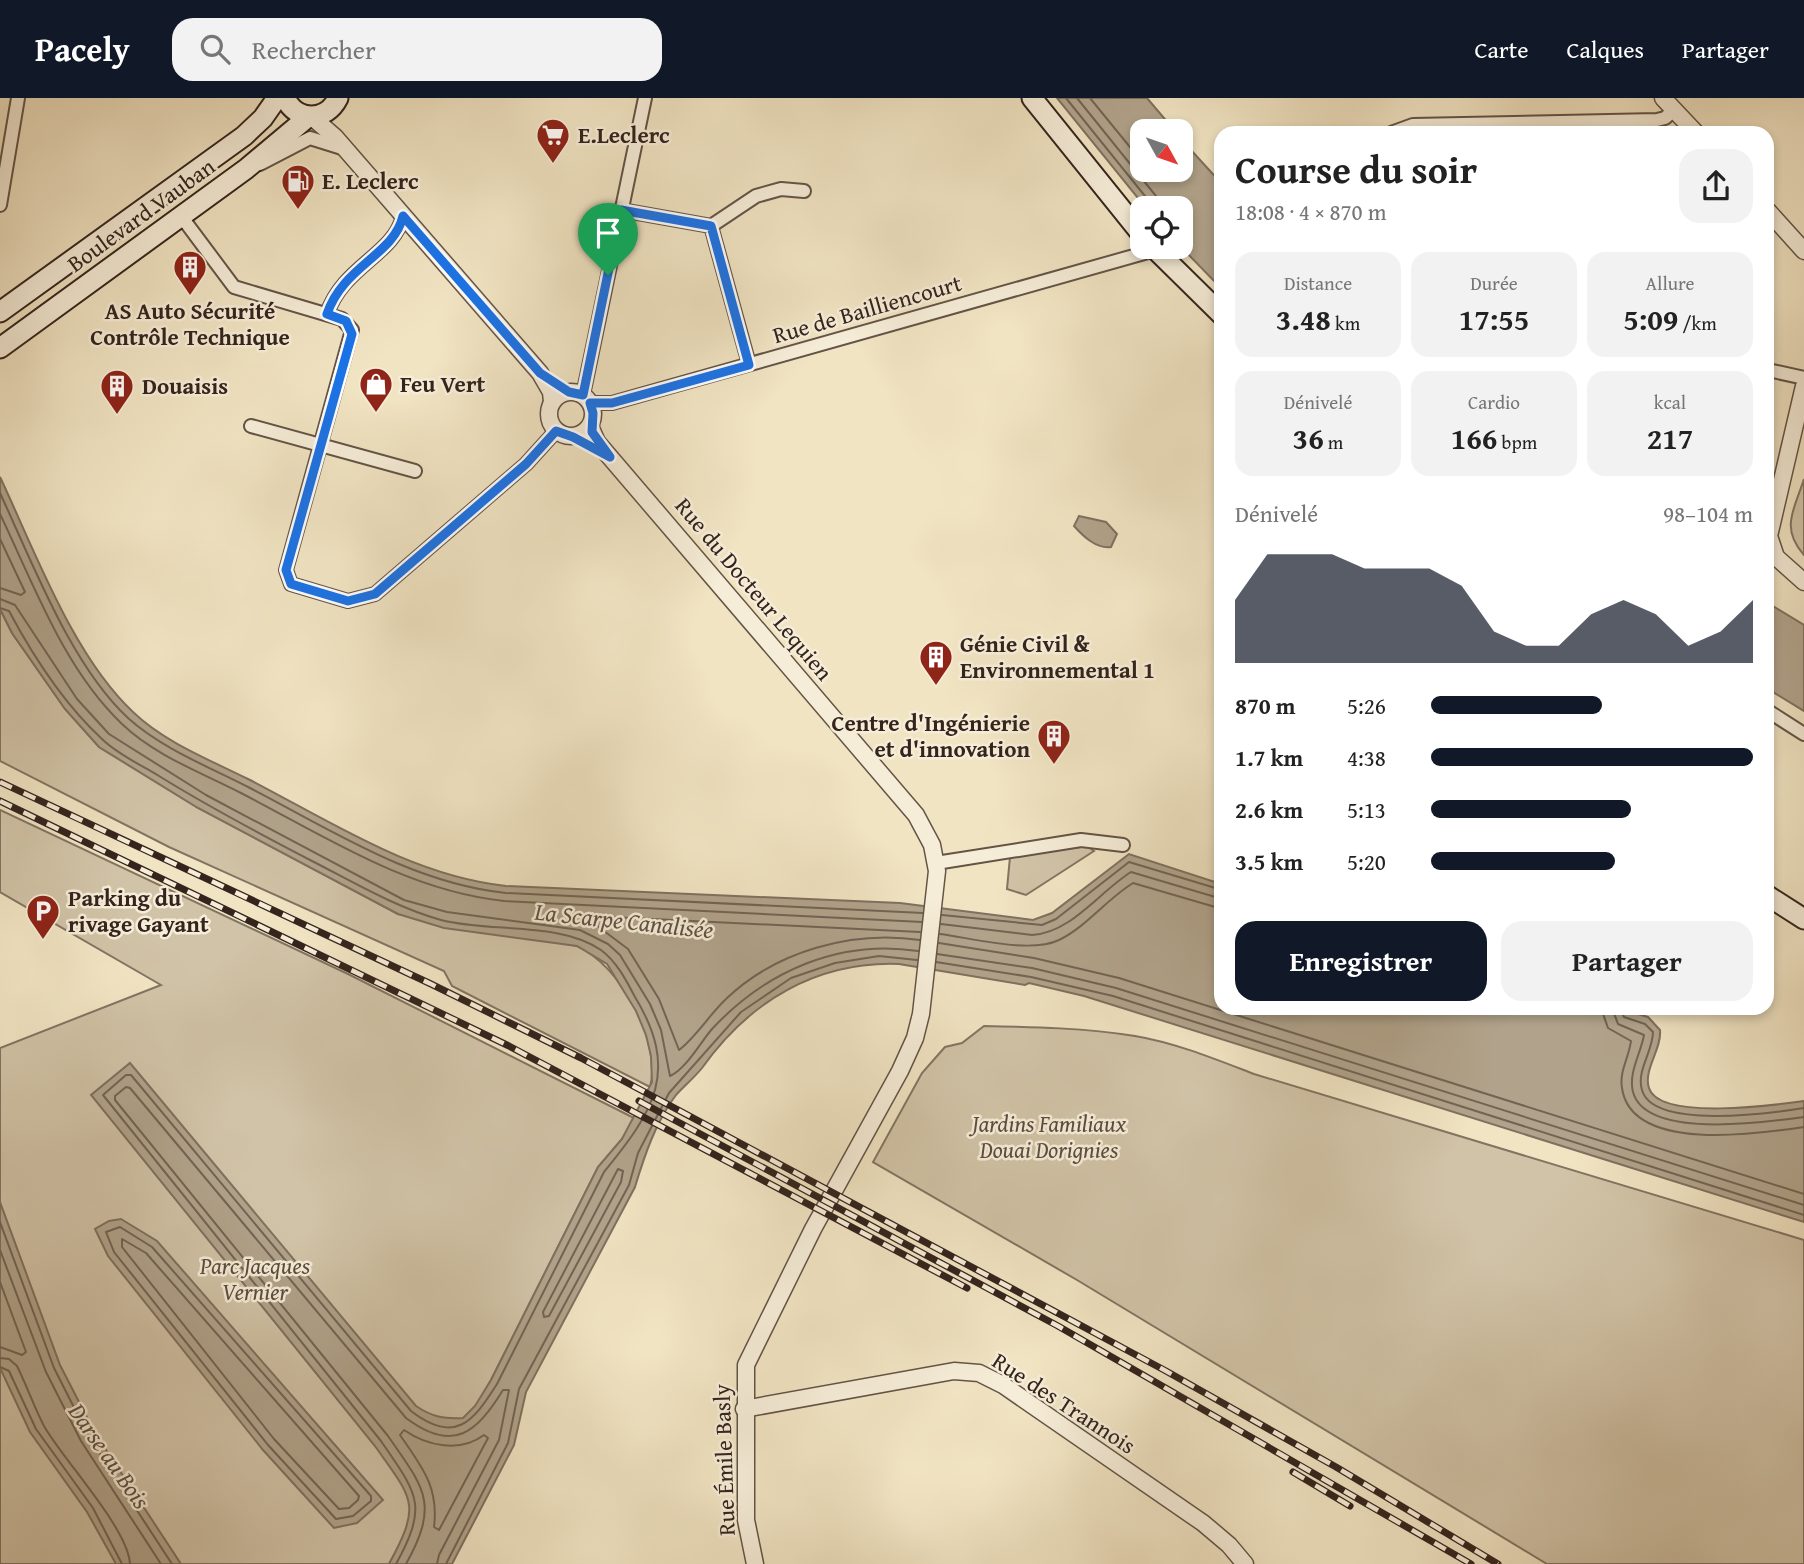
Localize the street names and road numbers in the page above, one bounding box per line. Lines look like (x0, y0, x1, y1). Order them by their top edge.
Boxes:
street label: Boulevard Vauban (60, 150, 222, 280)
street label: Rue de Bailliencourt (769, 266, 965, 351)
street label: Rue du Docteur Lequien (668, 490, 841, 687)
street label: Rue des Trannois (986, 1344, 1142, 1461)
street label: Rue Émile Basly (704, 1383, 743, 1536)

